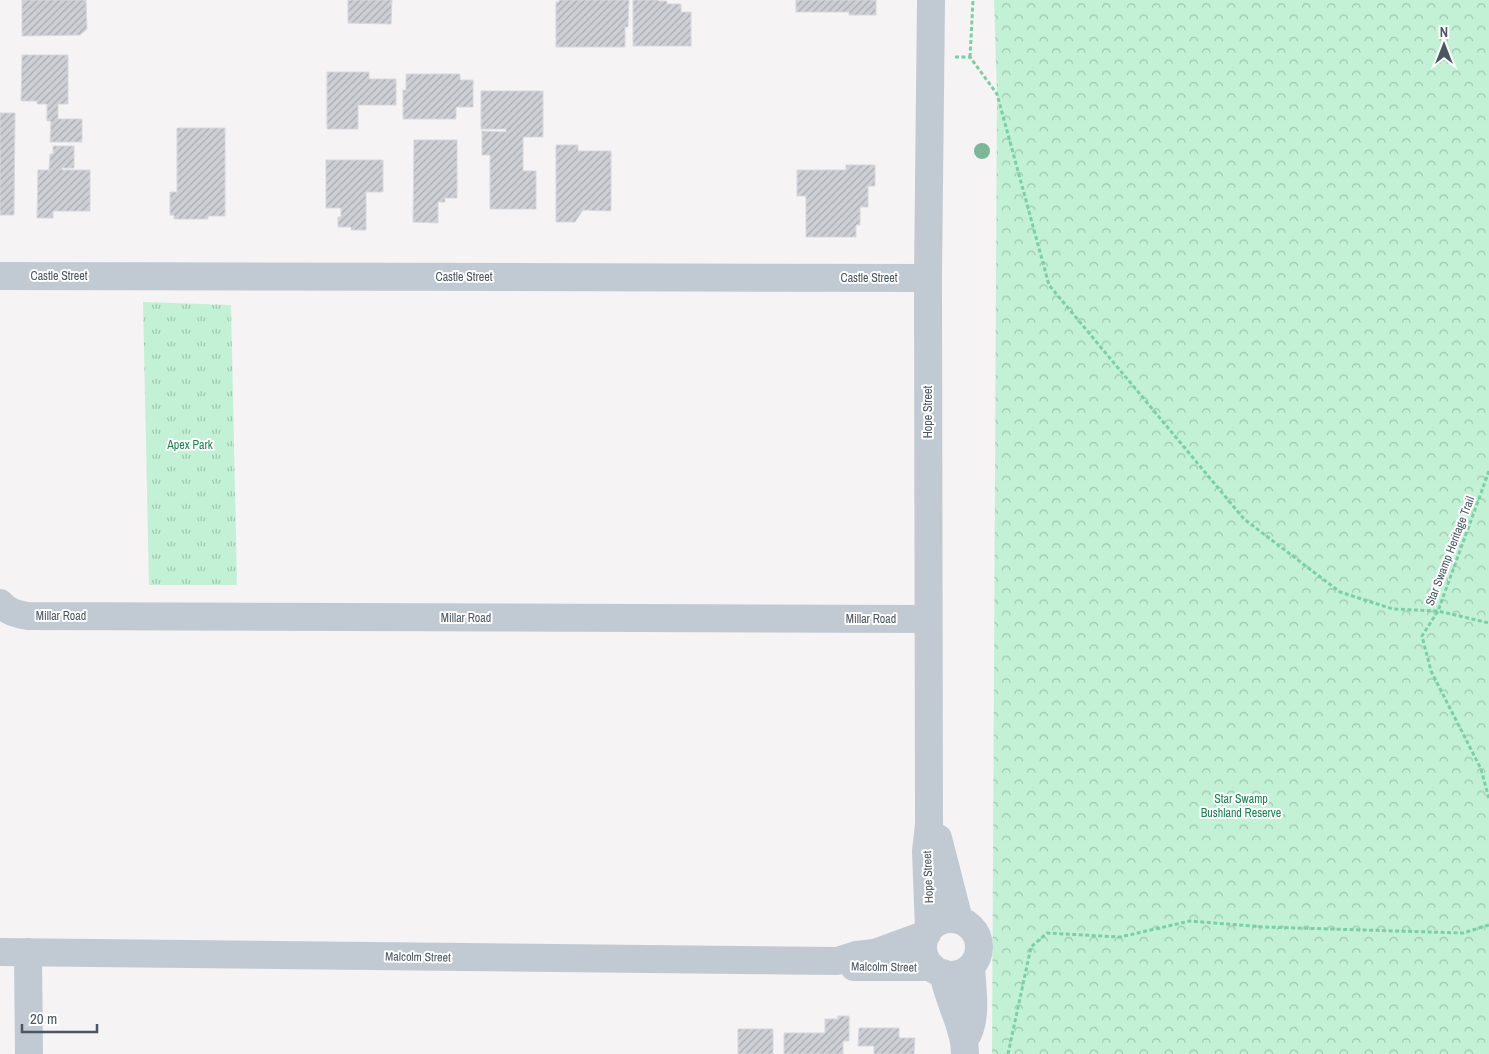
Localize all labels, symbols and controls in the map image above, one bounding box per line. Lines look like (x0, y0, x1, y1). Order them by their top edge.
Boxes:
north arrow (1419, 20, 1469, 70)
text: N (1440, 23, 1448, 41)
street label: Castle Street (31, 268, 88, 284)
street label: Castle Street (436, 269, 493, 285)
street label: Castle Street (841, 270, 898, 286)
street label: Hope Street (920, 385, 936, 438)
park label: Apex Park (166, 437, 213, 453)
street label: Star Swamp Heritage Trail (1422, 494, 1478, 608)
street label: Millar Road (36, 608, 86, 624)
street label: Millar Road (441, 610, 491, 626)
street label: Millar Road (846, 611, 896, 627)
park label: Star Swamp Bushland Reserve (1201, 791, 1281, 821)
street label: Hope Street (919, 850, 937, 904)
street label: Malcolm Street (385, 948, 451, 966)
street label: Malcolm Street (851, 958, 917, 976)
scale bar (22, 1002, 98, 1034)
text: 20 m (30, 1008, 57, 1029)

